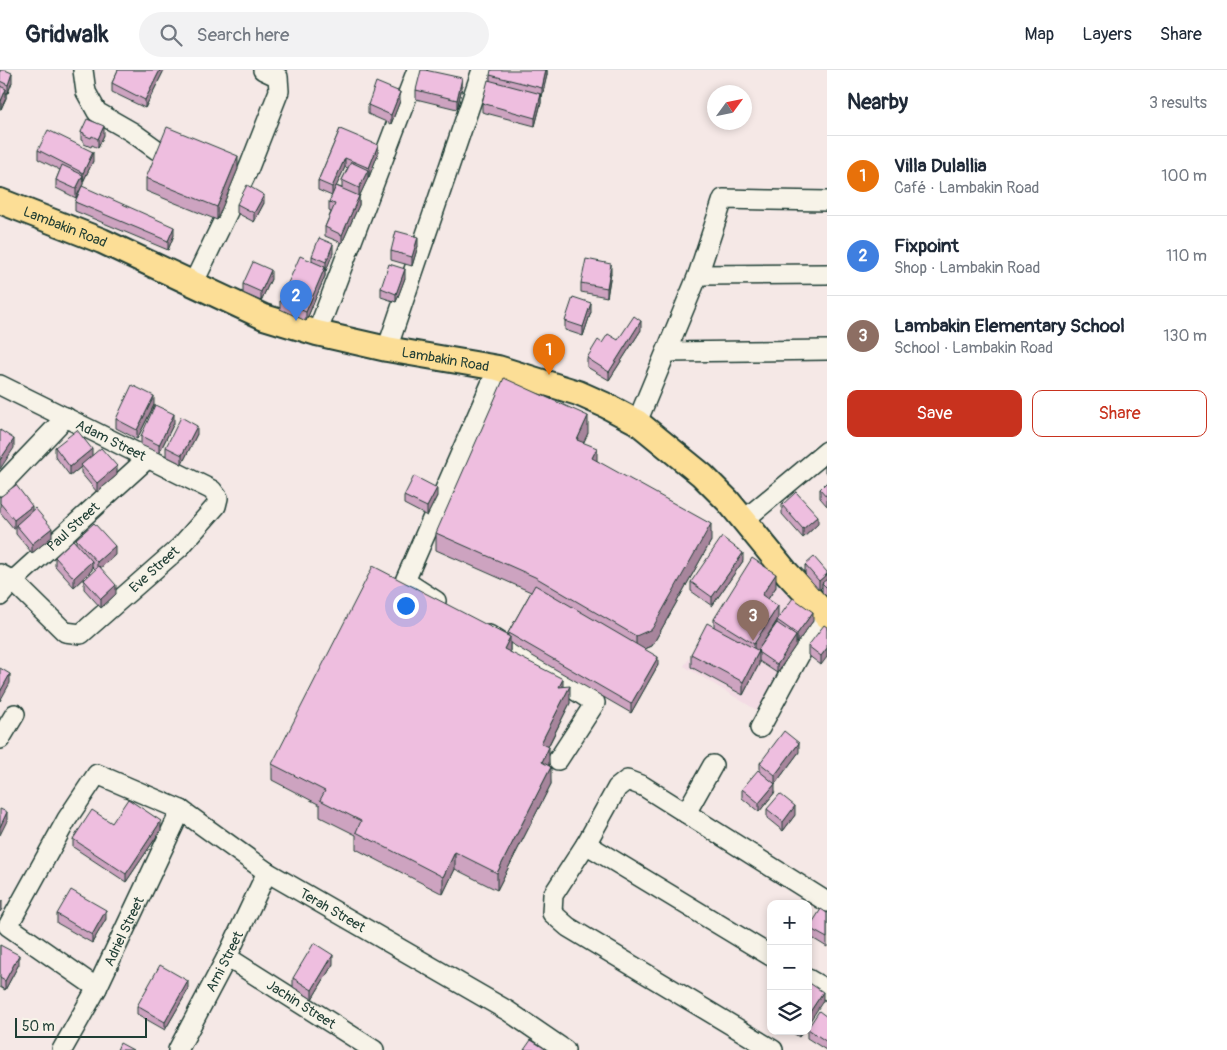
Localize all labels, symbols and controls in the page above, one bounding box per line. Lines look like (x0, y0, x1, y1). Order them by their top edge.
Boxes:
search box (139, 12, 489, 57)
text: Gridwalk (25, 20, 109, 49)
icon: search (157, 21, 185, 49)
text: Search here (197, 23, 289, 47)
text: Map (1025, 23, 1054, 46)
text: Layers (1082, 23, 1132, 46)
text: Share (1160, 23, 1202, 46)
north arrow (707, 85, 752, 130)
text: Nearby (847, 89, 908, 116)
text: 3 results (1149, 93, 1207, 113)
text: Villa Dulallia (894, 154, 987, 178)
text: 1 (860, 166, 866, 186)
text: 100 m (1161, 166, 1207, 186)
text: Café · Lambakin Road (894, 178, 1039, 198)
street label: Lambakin Road (21, 203, 110, 251)
text: Fixpoint (894, 234, 959, 258)
text: 2 (859, 246, 867, 266)
text: 110 m (1166, 246, 1207, 266)
text: Shop · Lambakin Road (894, 258, 1040, 278)
pin: 2 (280, 280, 312, 321)
text: Lambakin Elementary School (894, 314, 1125, 338)
text: 3 (859, 326, 867, 346)
text: 130 m (1163, 326, 1207, 346)
pin: 1 (533, 334, 565, 375)
text: School · Lambakin Road (894, 338, 1053, 358)
street label: Lambakin Road (400, 344, 491, 375)
button: Save (847, 390, 1022, 437)
button: Share (1032, 390, 1207, 437)
street label: Adam Street (73, 416, 149, 465)
street label: Paul Street (44, 498, 103, 555)
street label: Eve Street (126, 542, 183, 596)
your location (393, 593, 419, 619)
pin: 3 (737, 600, 769, 641)
street label: Terah Street (297, 885, 369, 936)
street label: Adriel Street (101, 894, 148, 969)
map controls (767, 900, 812, 1035)
button: + (767, 900, 812, 945)
street label: Arni Street (202, 928, 247, 995)
button: − (767, 945, 812, 990)
street label: Jachin Street (263, 976, 339, 1033)
button: layers (767, 990, 812, 1035)
scale bar (15, 1015, 148, 1038)
text: 50 m (22, 1018, 55, 1035)

